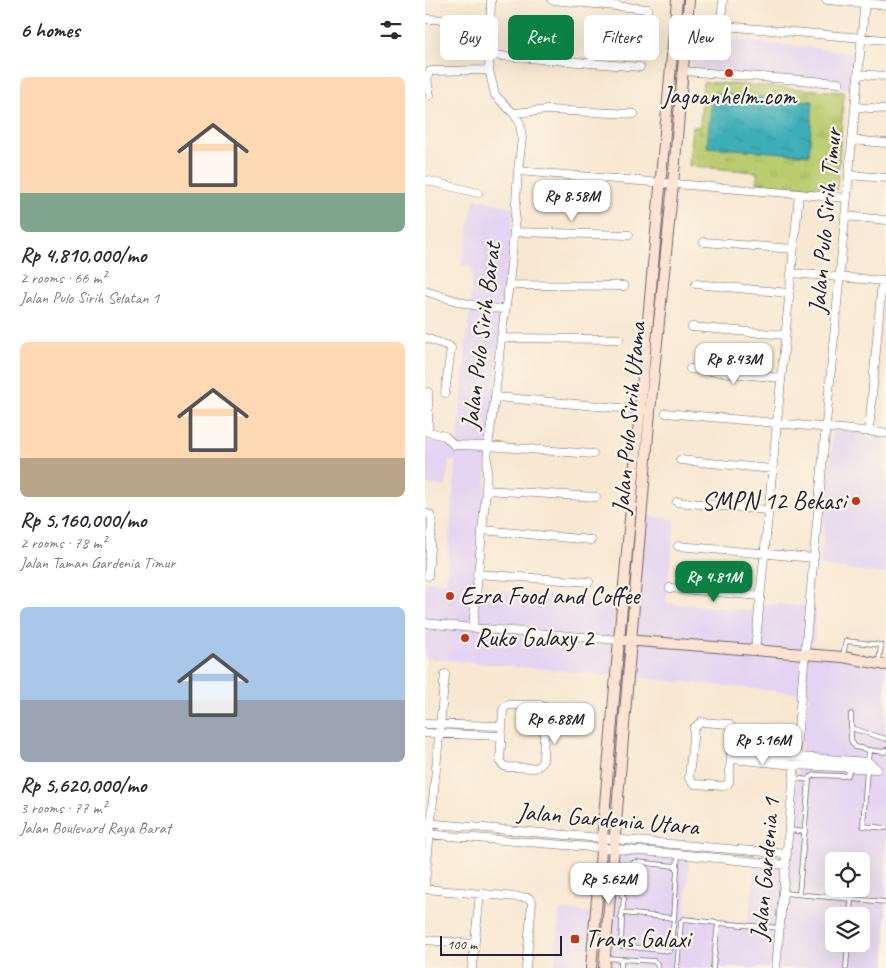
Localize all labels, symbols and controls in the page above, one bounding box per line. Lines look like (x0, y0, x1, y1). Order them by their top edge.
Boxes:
chip: Buy (440, 15, 498, 60)
chip: Rent (508, 15, 574, 60)
chip: Filters (584, 15, 659, 60)
chip: New (669, 15, 731, 60)
icon: filters (377, 16, 405, 44)
text: 6 homes (20, 17, 80, 43)
marker: Jagoanhelm.com (723, 67, 735, 79)
place label: Jagoanhelm.com (661, 80, 798, 112)
icon: home (168, 110, 258, 200)
street label: Jalan Pulo Sirih Timur (801, 124, 849, 316)
pin: Rp 8.58M (520, 180, 624, 222)
text: Rp 8.58M (544, 186, 600, 206)
street label: Jalan Pulo Sirih Barat (454, 238, 509, 432)
text: Rp 4,810,000/mo (20, 242, 146, 268)
text: 2 rooms · 66 m² (20, 268, 106, 288)
text: Jalan Pulo Sirih Selatan 1 (20, 288, 160, 308)
street label: Jalan Pulo Sirih Utama (605, 319, 653, 516)
pin: Rp 8.43M (682, 342, 786, 385)
text: Rp 8.43M (706, 349, 762, 369)
icon: home (168, 375, 258, 465)
place label: SMPN 12 Bekasi (701, 485, 849, 517)
marker: SMPN 12 Bekasi (850, 495, 862, 507)
text: Rp 5,160,000/mo (20, 507, 146, 533)
text: 2 rooms · 78 m² (20, 533, 106, 553)
text: Jalan Taman Gardenia Timur (20, 553, 175, 573)
pin: Rp 4.81M (662, 560, 766, 603)
text: Rp 4.81M (686, 567, 742, 587)
place label: Ezra Food and Coffee (460, 580, 641, 612)
marker: Ezra Food and Coffee (444, 590, 456, 602)
place label: Ruko Galaxy 2 (475, 622, 595, 654)
marker: Ruko Galaxy 2 (459, 632, 471, 644)
icon: home (168, 640, 258, 730)
pin: Rp 6.88M (503, 702, 607, 745)
text: Rp 6.88M (527, 709, 583, 729)
pin: Rp 5.16M (711, 724, 815, 766)
text: Rp 5.16M (735, 730, 791, 750)
text: Rp 5,620,000/mo (20, 772, 146, 798)
street label: Jalan Gardenia Utara (515, 795, 702, 843)
street label: Jalan Gardenia 1 (743, 795, 787, 943)
text: 3 rooms · 77 m² (20, 798, 106, 818)
text: Jalan Boulevard Raya Barat (20, 818, 171, 838)
map controls (825, 852, 870, 952)
button: locate (825, 852, 870, 897)
pin: Rp 5.62M (557, 862, 661, 905)
text: Rp 5.62M (581, 869, 637, 889)
button: layers (825, 907, 870, 952)
place label: Trans Galaxi (585, 923, 694, 955)
scale bar (440, 933, 563, 956)
marker: Trans Galaxi (569, 933, 581, 945)
text: 100 m (447, 936, 477, 953)

